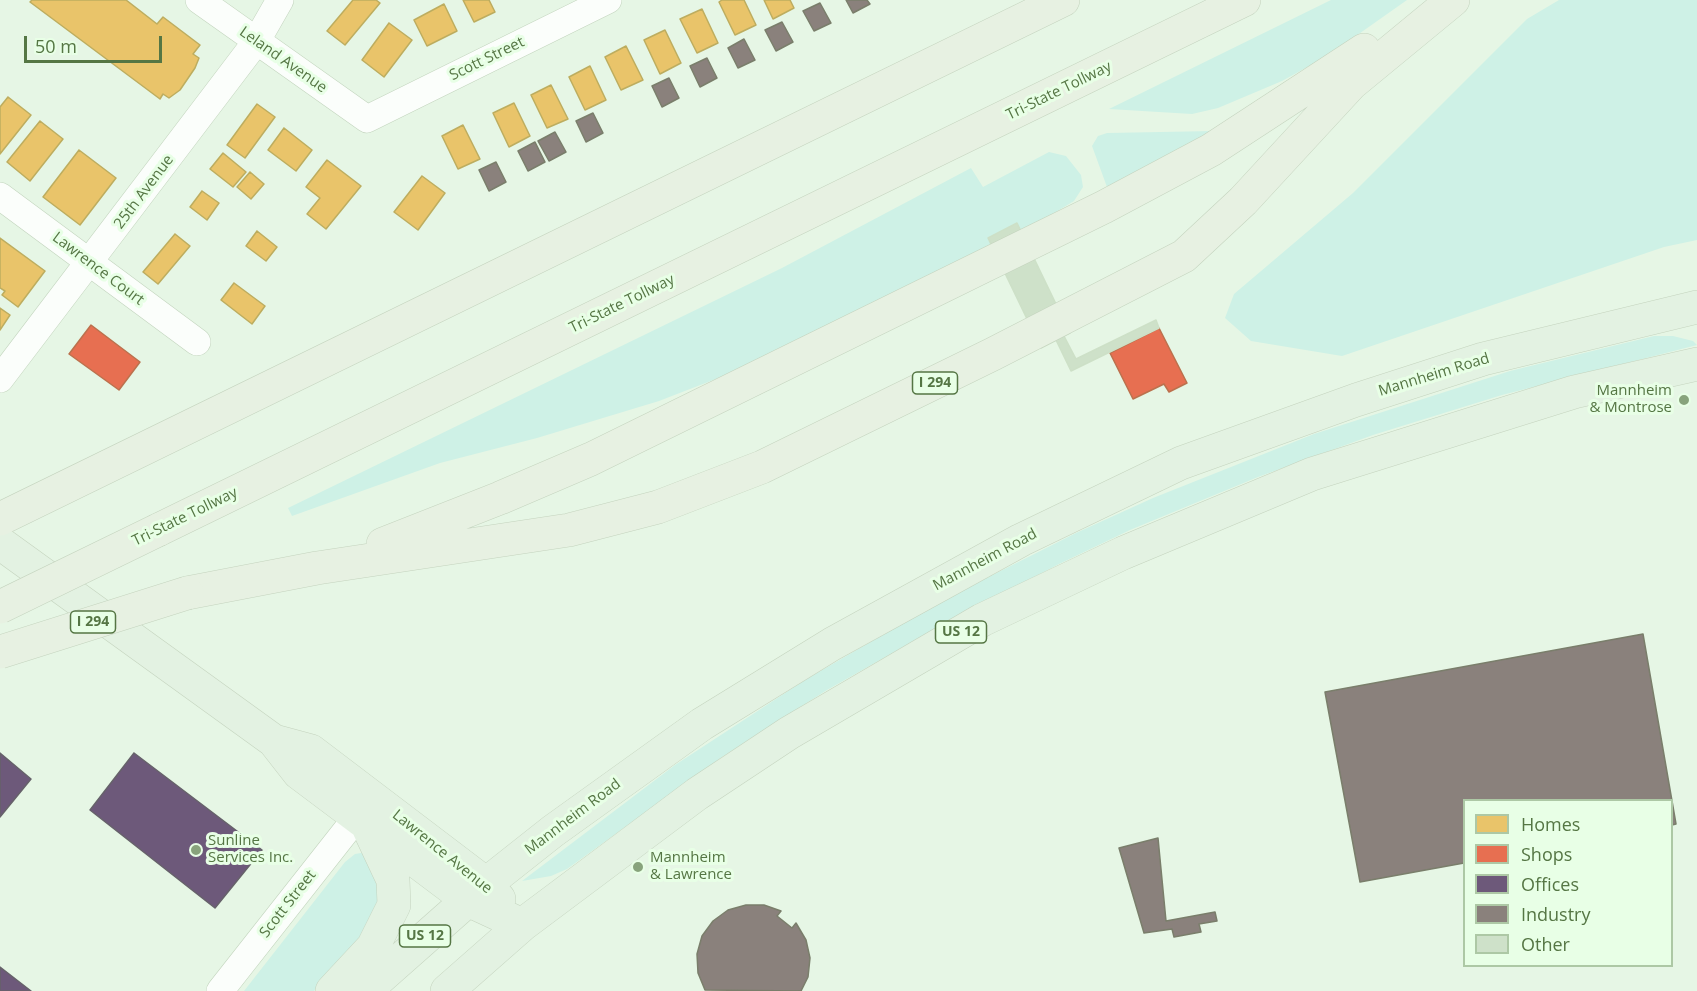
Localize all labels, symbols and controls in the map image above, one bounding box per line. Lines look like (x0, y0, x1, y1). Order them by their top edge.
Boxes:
street label: Leland Avenue (236, 23, 330, 97)
scale bar (27, 24, 165, 62)
street label: Scott Street (447, 33, 527, 85)
text: 50 m (35, 34, 77, 58)
street label: Tri-State Tollway (1003, 58, 1115, 124)
street label: 25th Avenue (110, 152, 178, 232)
street label: Lawrence Court (49, 229, 147, 309)
street label: Tri-State Tollway (566, 271, 678, 337)
street label: Mannheim Road (1376, 350, 1492, 400)
road number: I 294 (912, 372, 958, 394)
place label: Mannheim & Montrose (1589, 382, 1672, 417)
marker: Mannheim & Montrose (1677, 393, 1691, 407)
street label: Tri-State Tollway (129, 484, 241, 550)
street label: Mannheim Road (930, 525, 1040, 595)
road number: I 294 (70, 611, 116, 633)
road number: US 12 (936, 621, 986, 643)
street label: Mannheim Road (522, 775, 624, 859)
legend (1463, 799, 1673, 967)
street label: Lawrence Avenue (388, 806, 496, 898)
text: Homes (1521, 812, 1580, 836)
place label: Sunline Services Inc. (208, 832, 293, 867)
text: Shops (1521, 842, 1572, 866)
marker: Sunline Services Inc. (189, 843, 203, 857)
place label: Mannheim & Lawrence (650, 849, 732, 884)
marker: Mannheim & Lawrence (631, 860, 645, 874)
street label: Scott Street (256, 867, 320, 941)
text: Offices (1521, 872, 1579, 896)
text: Industry (1521, 902, 1591, 926)
road number: US 12 (400, 925, 450, 947)
text: Other (1521, 932, 1570, 956)

